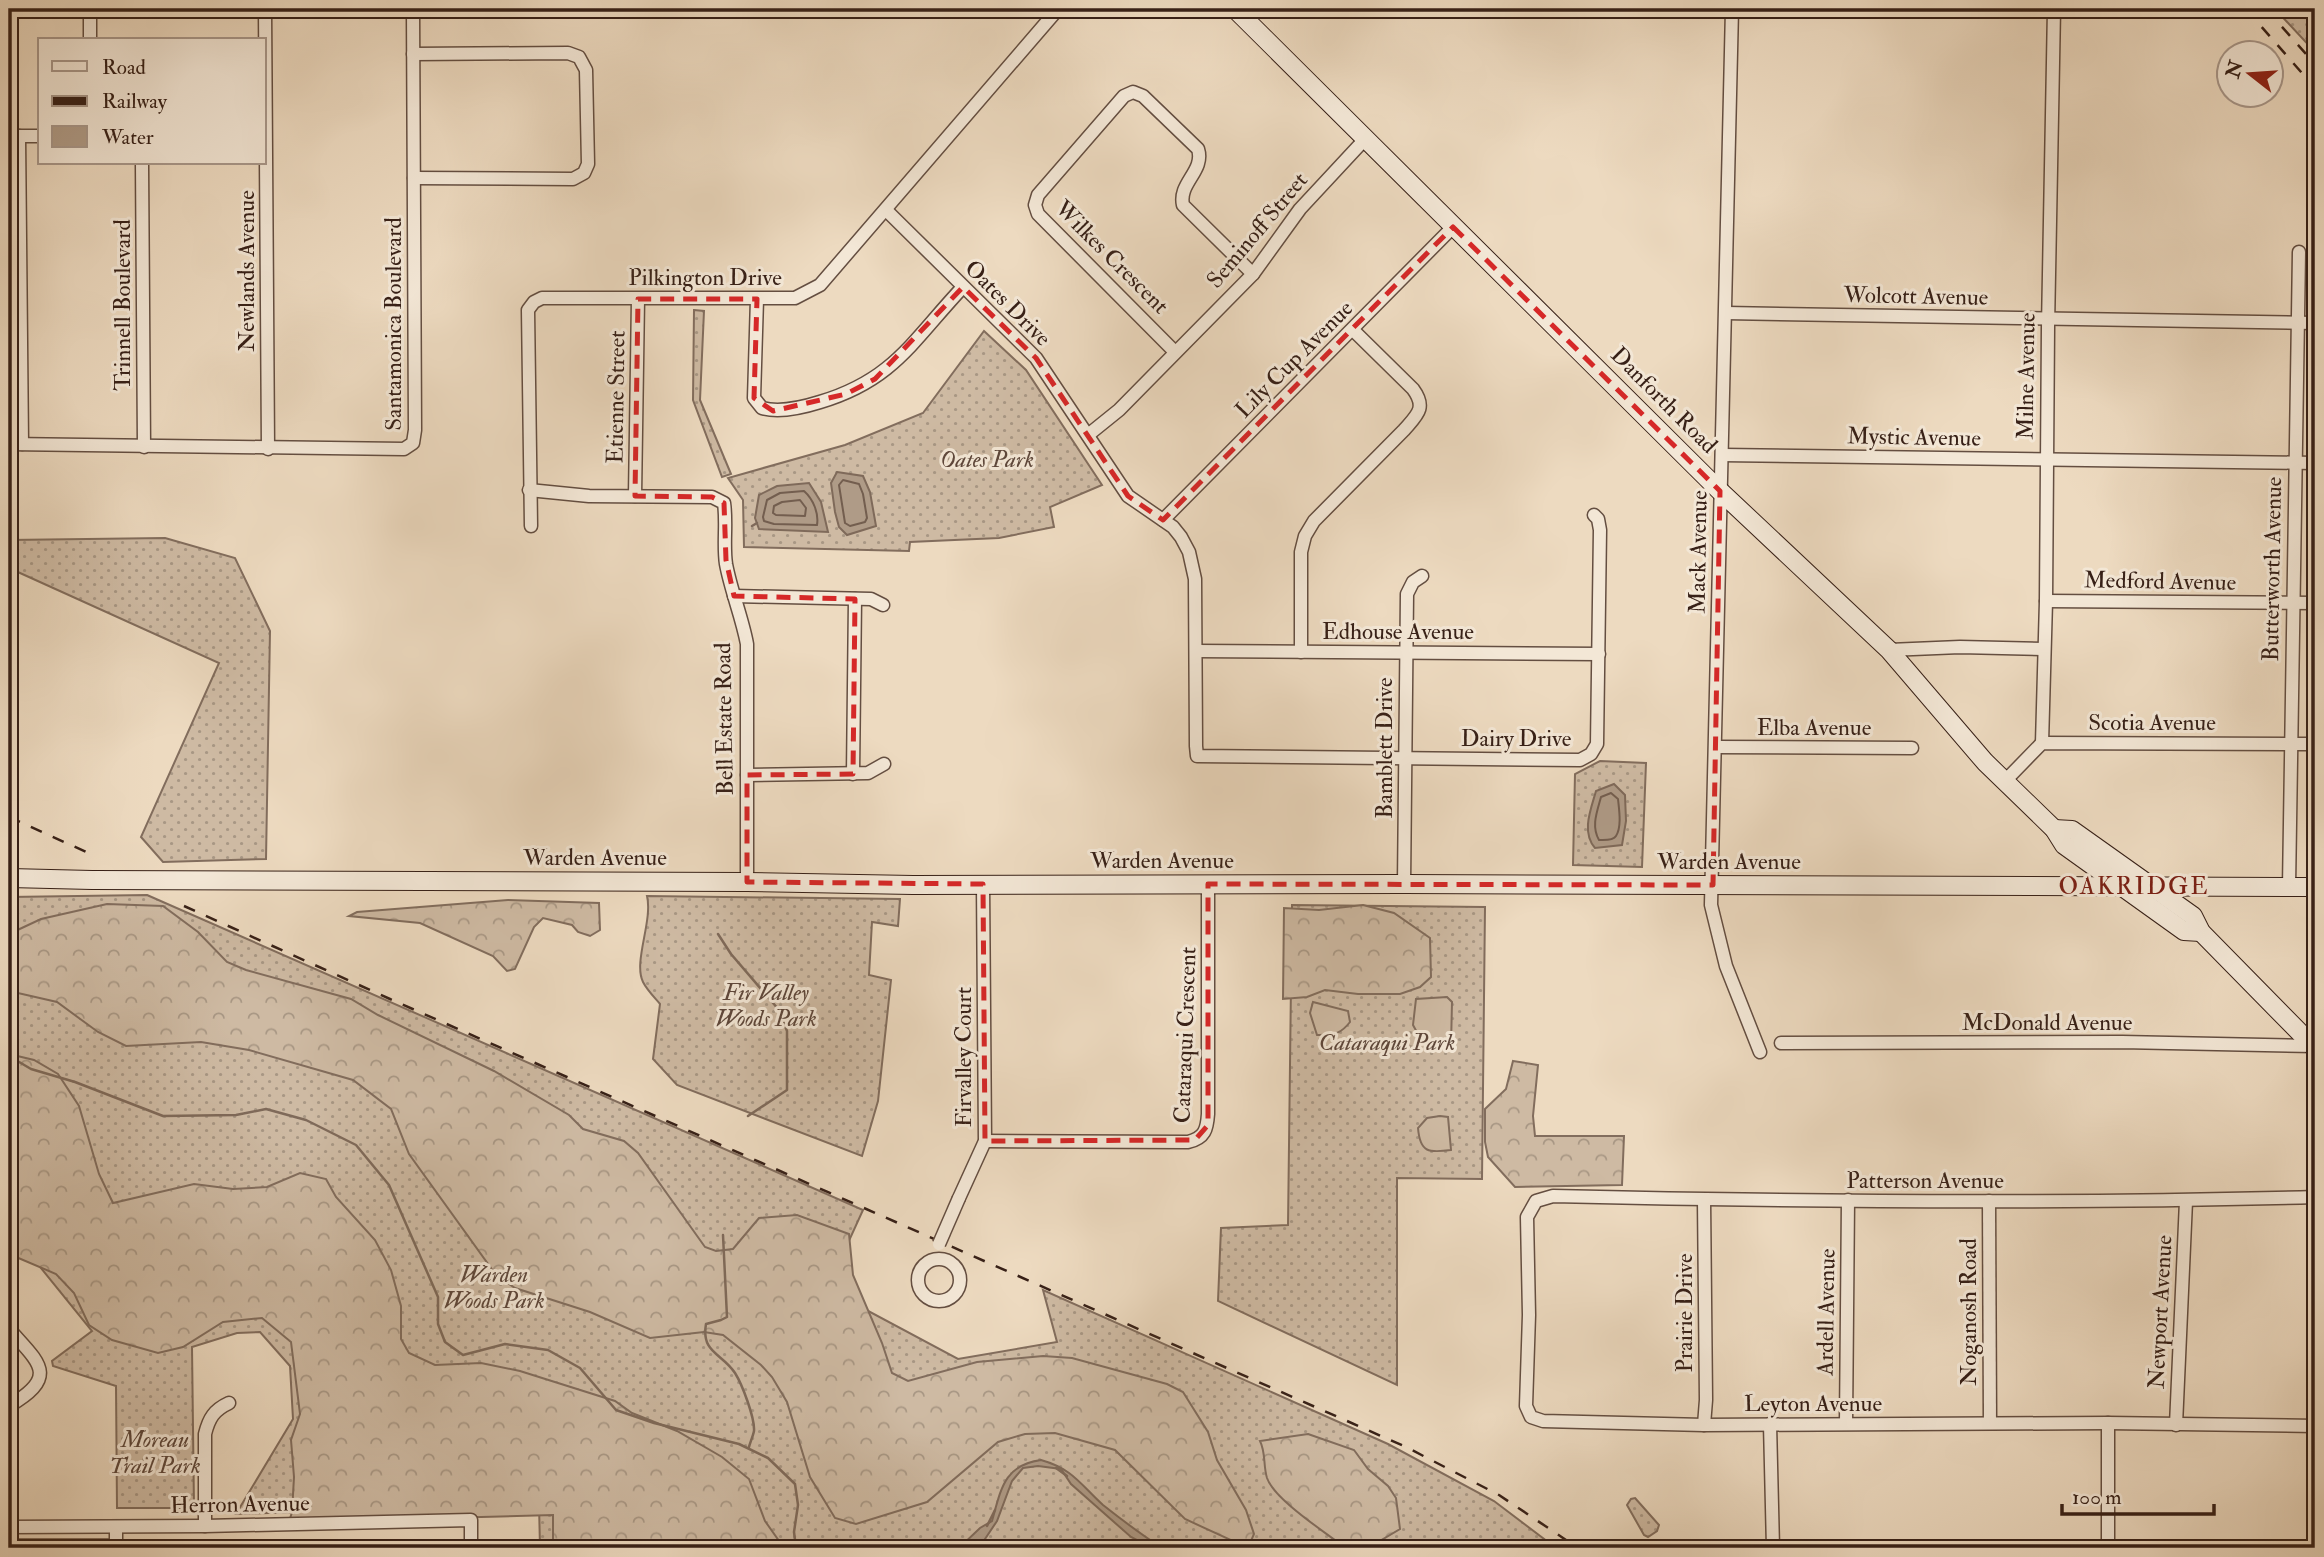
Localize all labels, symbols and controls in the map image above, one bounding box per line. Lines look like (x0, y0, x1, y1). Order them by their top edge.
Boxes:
legend (38, 38, 266, 164)
north arrow (2216, 38, 2286, 108)
text: Road (102, 54, 147, 81)
text: N (2220, 57, 2249, 82)
text: Railway (102, 88, 168, 115)
text: Water (101, 124, 154, 151)
street label: Seminoff Street (1200, 166, 1314, 294)
street label: Newlands Avenue (232, 190, 261, 352)
street label: Wilkes Crescent (1048, 193, 1175, 320)
street label: Santamonica Boulevard (379, 217, 408, 431)
street label: Trinnell Boulevard (108, 219, 137, 391)
street label: Oates Drive (959, 254, 1058, 353)
street label: Pilkington Drive (628, 263, 782, 292)
street label: Wolcott Avenue (1842, 280, 1989, 312)
street label: Lily Cup Avenue (1229, 294, 1360, 425)
street label: Milne Avenue (2010, 312, 2042, 440)
street label: Etienne Street (600, 330, 632, 464)
street label: Danforth Road (1604, 340, 1724, 460)
street label: Mystic Avenue (1847, 421, 1982, 453)
park label: Oates Park (940, 445, 1034, 474)
street label: Butterworth Avenue (2256, 476, 2288, 662)
street label: Mack Avenue (1682, 490, 1714, 614)
street label: Medford Avenue (2084, 565, 2237, 597)
street label: Edhouse Avenue (1322, 617, 1474, 646)
street label: Bell Estate Road (708, 642, 740, 796)
street label: Bamblett Drive (1370, 677, 1399, 819)
street label: Scotia Avenue (2088, 708, 2216, 737)
street label: Elba Avenue (1757, 713, 1872, 742)
street label: Dairy Drive (1461, 724, 1572, 753)
street label: Warden Avenue (522, 843, 667, 872)
street label: Warden Avenue (1089, 846, 1234, 875)
street label: Warden Avenue (1656, 847, 1801, 876)
district label: OAKRIDGE (2058, 871, 2210, 902)
street label: Cataraqui Crescent (1167, 946, 1203, 1124)
park label: Fir Valley Woods Park (715, 978, 817, 1033)
street label: Firvalley Court (949, 987, 978, 1127)
street label: McDonald Avenue (1962, 1008, 2133, 1037)
park label: Cataraqui Park (1319, 1028, 1455, 1057)
street label: Patterson Avenue (1846, 1166, 2004, 1195)
street label: Newport Avenue (2141, 1234, 2180, 1390)
street label: Noganosh Road (1954, 1238, 1983, 1386)
street label: Ardell Avenue (1810, 1248, 1842, 1377)
street label: Prairie Drive (1670, 1253, 1699, 1373)
park label: Warden Woods Park (443, 1260, 545, 1315)
street label: Leyton Avenue (1744, 1389, 1882, 1418)
park label: Moreau Trail Park (109, 1425, 201, 1480)
scale bar (2062, 1473, 2214, 1517)
text: 100 m (2072, 1484, 2122, 1511)
street label: Herron Avenue (170, 1488, 310, 1520)

